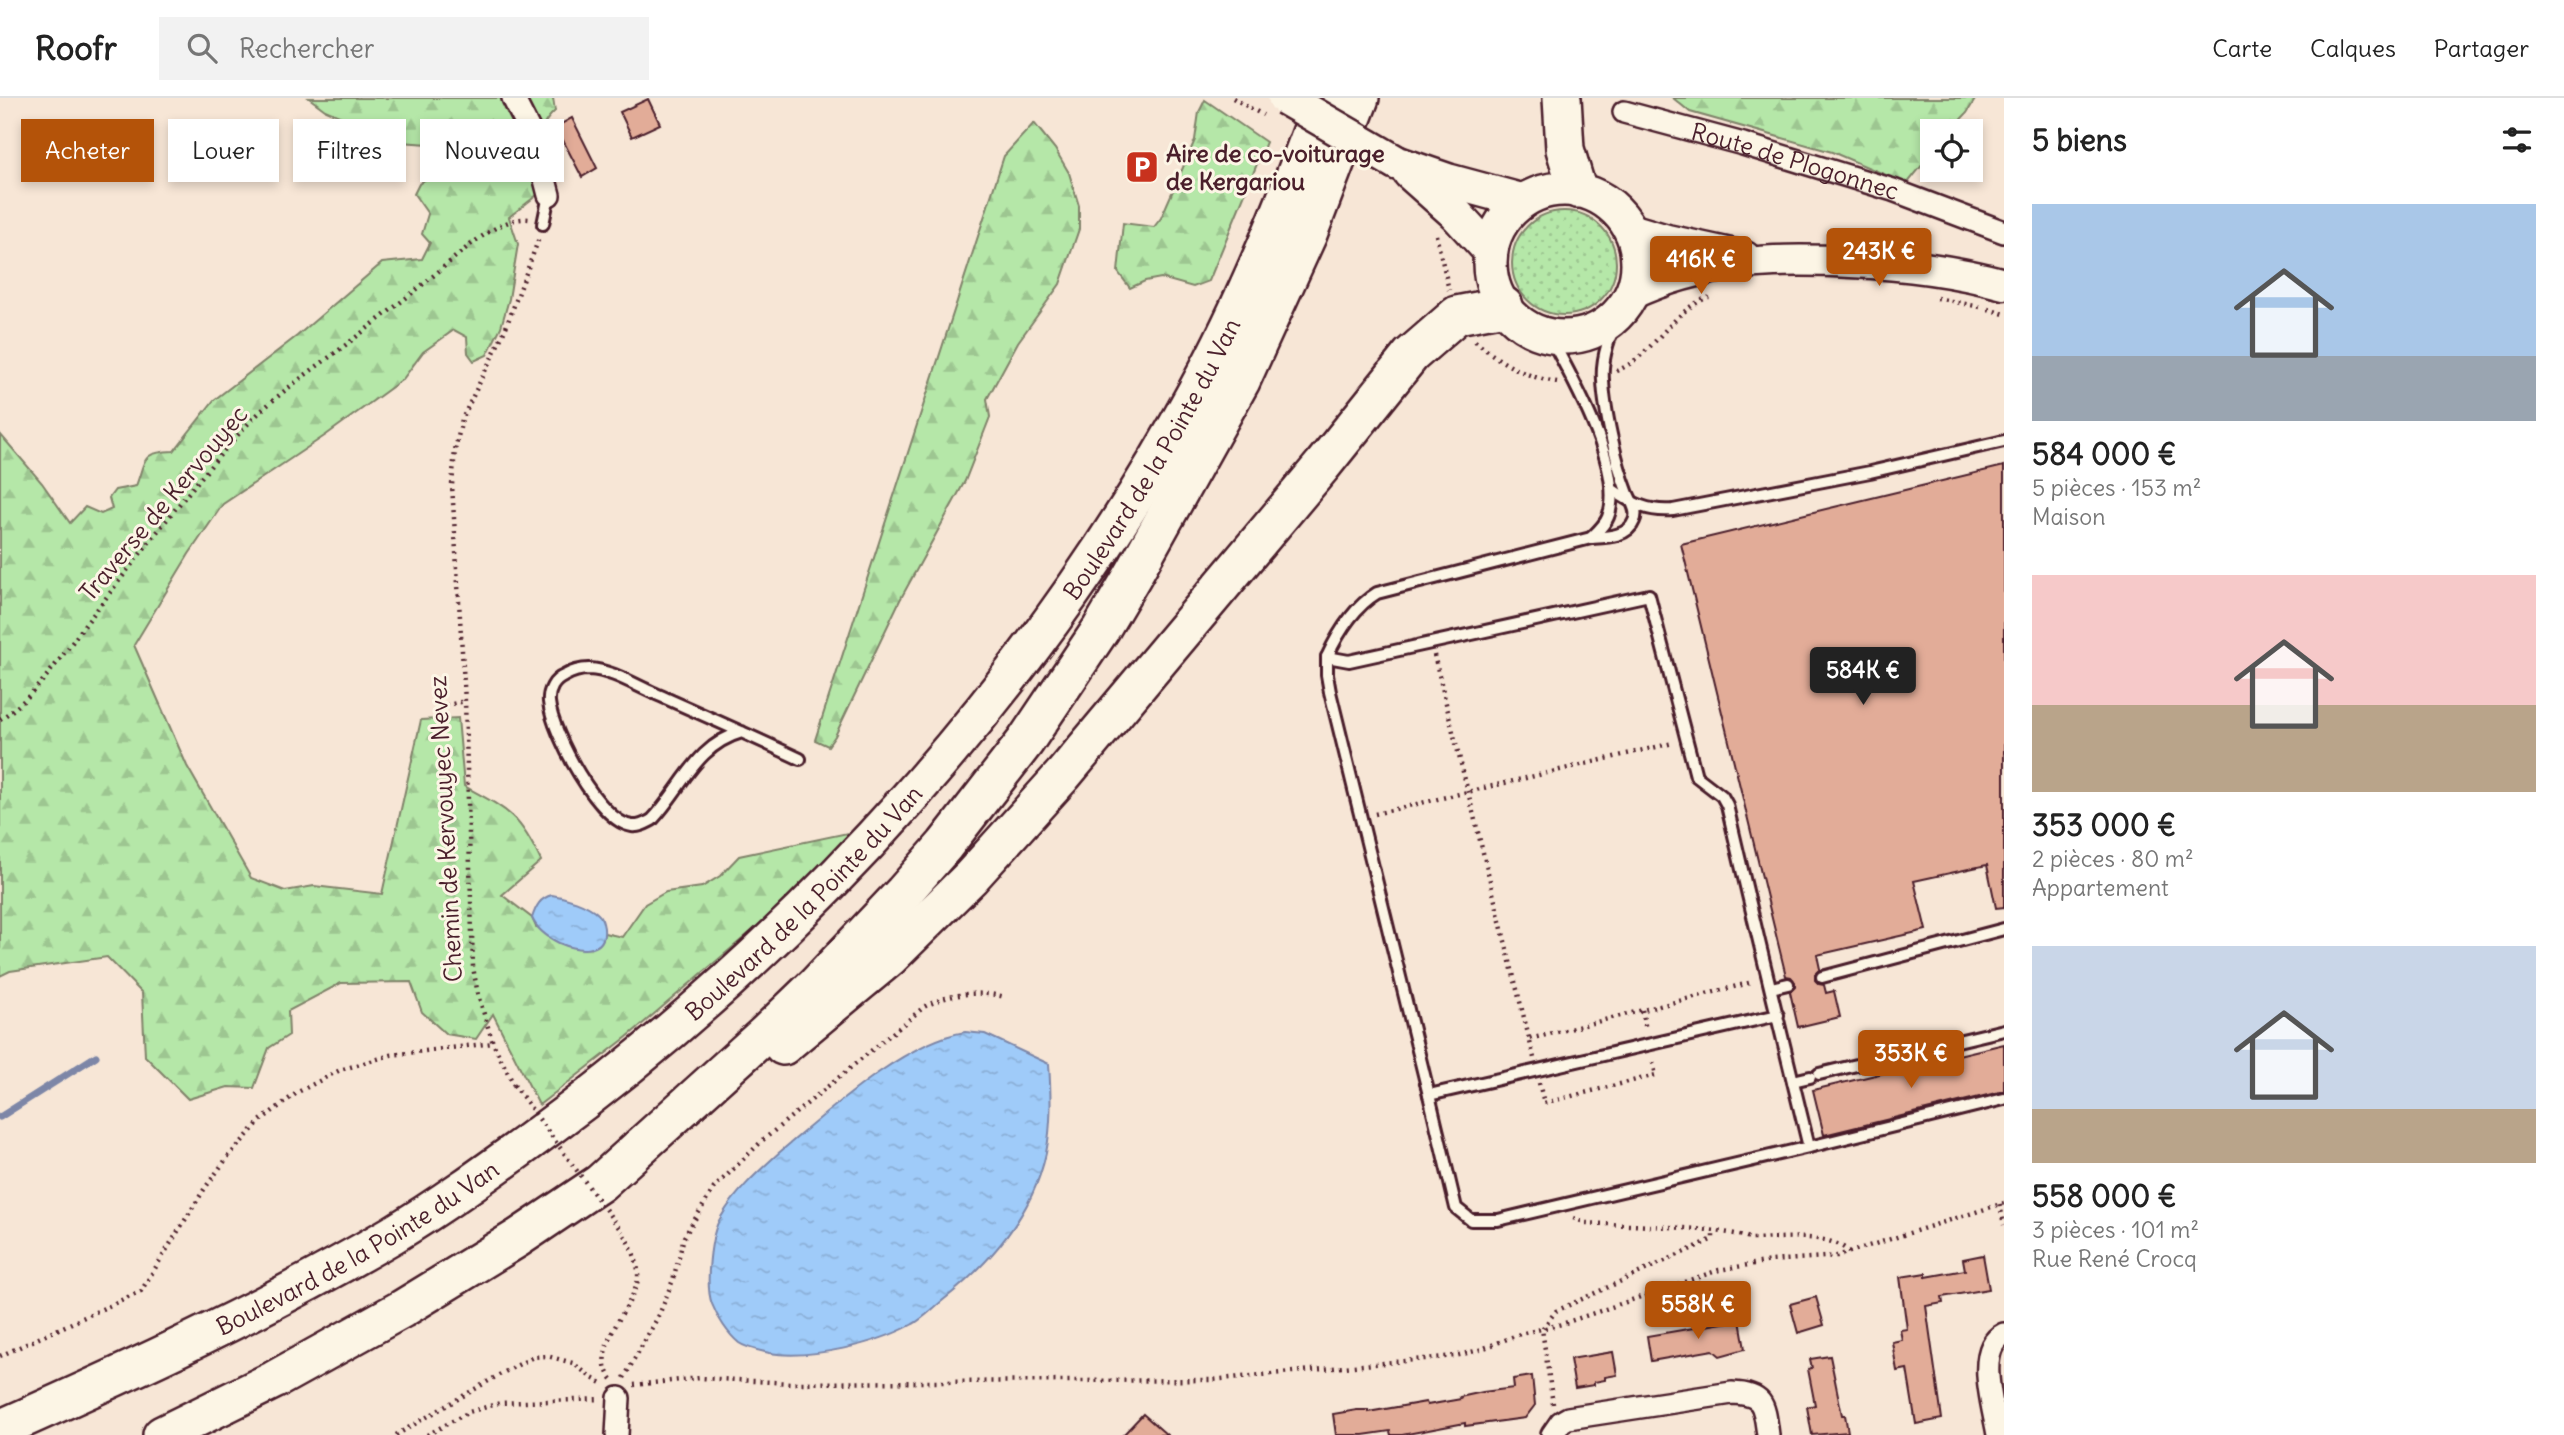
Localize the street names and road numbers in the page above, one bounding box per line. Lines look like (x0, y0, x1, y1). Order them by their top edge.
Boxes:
street label: Route de Plogonnec (1688, 116, 1903, 206)
street label: Boulevard de la Pointe du Van (1056, 313, 1247, 605)
street label: Traverse de Kervouyec (73, 399, 253, 607)
street label: Chemin de Kervouyec Nevez (422, 675, 468, 983)
street label: Boulevard de la Pointe du Van (679, 779, 928, 1027)
street label: Boulevard de la Pointe du Van (211, 1154, 504, 1342)

